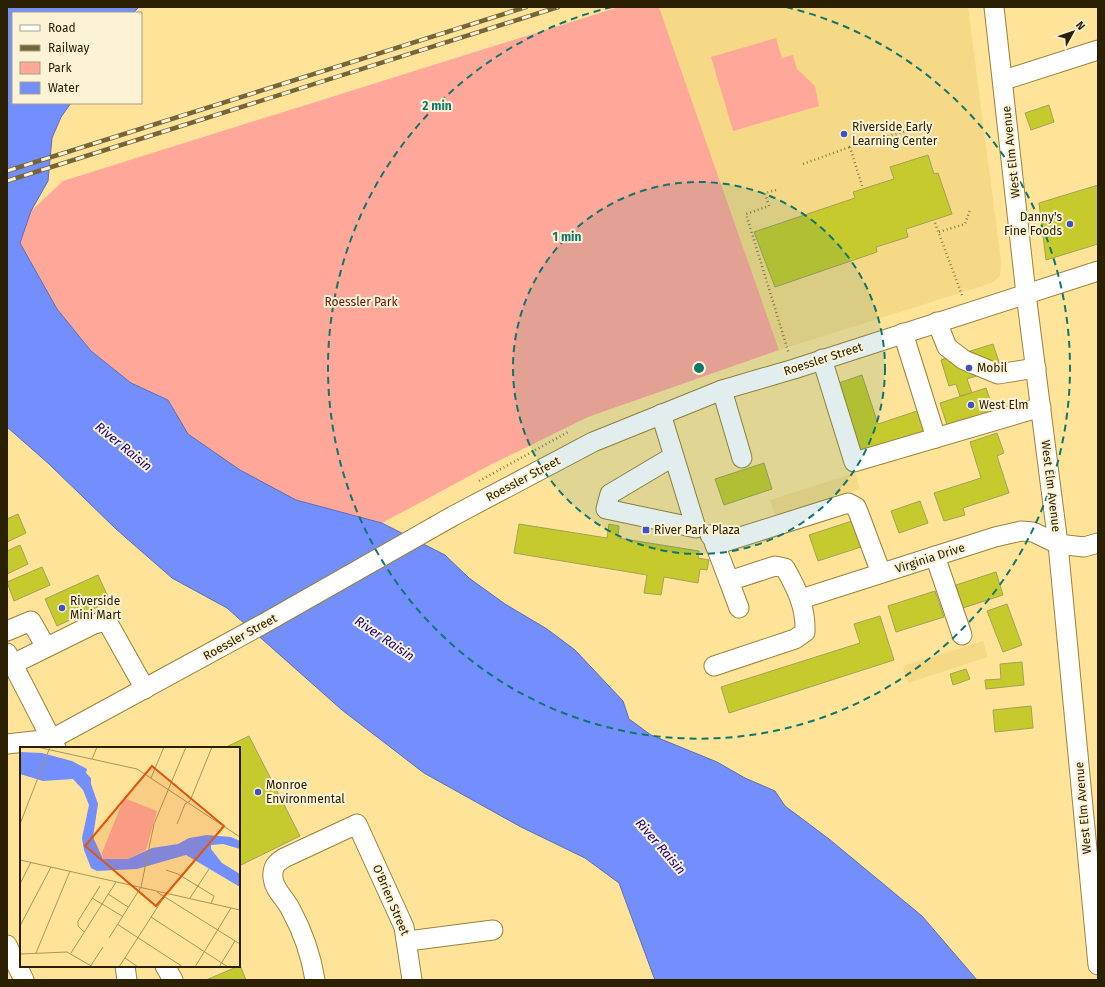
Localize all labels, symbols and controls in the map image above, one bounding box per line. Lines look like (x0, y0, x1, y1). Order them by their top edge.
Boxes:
legend (12, 12, 142, 104)
north arrow (1053, 12, 1093, 52)
text: N (1073, 19, 1088, 33)
text: Road (48, 21, 76, 35)
text: Railway (48, 41, 89, 55)
text: Park (48, 61, 72, 75)
text: Water (48, 81, 80, 95)
text: 2 min (422, 99, 452, 113)
street label: West Elm Avenue (999, 105, 1023, 199)
place label: Riverside Early Learning Center (852, 120, 938, 148)
marker: Riverside Early Learning Center (839, 129, 849, 139)
place label: Danny's Fine Foods (1004, 210, 1062, 238)
marker: Danny's Fine Foods (1065, 219, 1075, 229)
text: 1 min (553, 230, 581, 244)
park label: Roessler Park (324, 295, 398, 309)
street label: Roessler Street (782, 339, 865, 378)
centre of rings (692, 361, 706, 375)
place label: Mobil (977, 361, 1008, 375)
marker: Mobil (964, 363, 974, 373)
place label: West Elm (979, 398, 1029, 412)
marker: West Elm (966, 400, 976, 410)
water label: River Raisin (92, 419, 155, 474)
street label: West Elm Avenue (1038, 439, 1064, 533)
street label: Roessler Street (483, 453, 563, 504)
place label: River Park Plaza (654, 523, 740, 537)
marker: River Park Plaza (641, 525, 651, 535)
street label: Virginia Drive (893, 540, 967, 576)
place label: Riverside Mini Mart (70, 594, 122, 622)
marker: Riverside Mini Mart (57, 603, 67, 613)
street label: Roessler Street (201, 611, 280, 663)
water label: River Raisin (352, 613, 417, 664)
inset map (20, 747, 240, 967)
street label: West Elm Avenue (1072, 761, 1094, 855)
place label: Monroe Environmental (266, 778, 345, 806)
marker: Monroe Environmental (253, 787, 263, 797)
water label: River Raisin (632, 816, 689, 877)
street label: O'Brien Street (370, 862, 412, 938)

